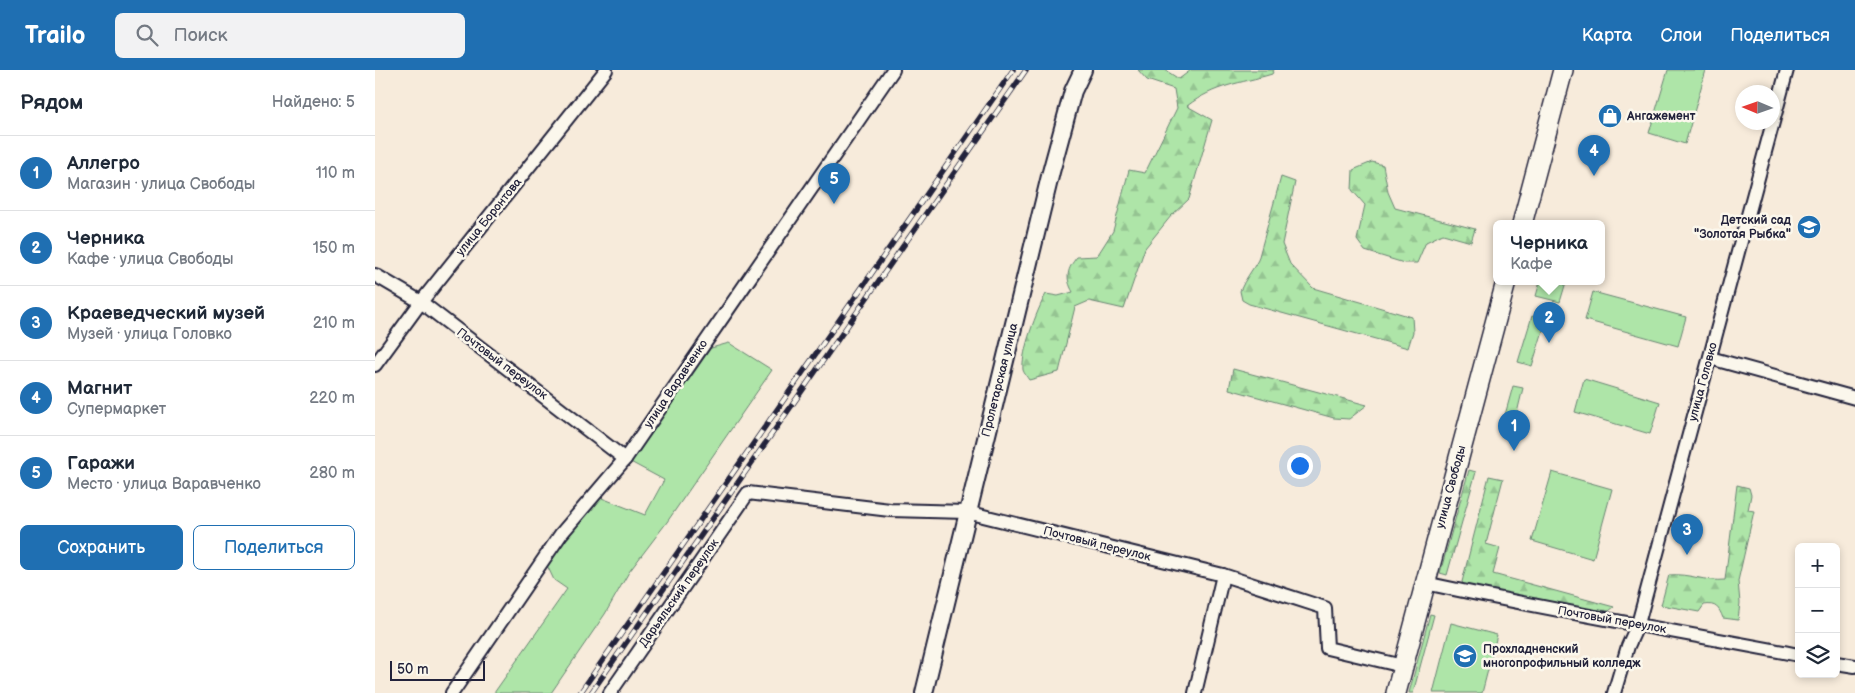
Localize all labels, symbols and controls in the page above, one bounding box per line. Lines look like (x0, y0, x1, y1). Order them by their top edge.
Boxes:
search box (115, 13, 465, 58)
text: Trailo (25, 21, 85, 50)
icon: search (133, 21, 161, 49)
text: Поиск (173, 24, 228, 47)
text: Карта (1582, 25, 1632, 46)
text: Слои (1660, 25, 1702, 46)
text: Поделиться (1730, 25, 1830, 46)
north arrow (1735, 85, 1780, 130)
text: Рядом (20, 90, 83, 115)
text: Найдено: 5 (272, 93, 355, 112)
shop icon: Ангажемент (1597, 103, 1623, 129)
place label: Ангажемент (1626, 109, 1696, 124)
pin: 4 (1578, 135, 1610, 176)
text: Аллегро (67, 152, 140, 175)
pin: 5 (818, 163, 850, 204)
text: 1 (33, 164, 39, 183)
text: 110 m (316, 164, 355, 183)
text: Магазин · улица Свободы (67, 175, 255, 194)
street label: улица Боронтова (453, 175, 525, 259)
place label: Детский сад "Золотая Рыбка" (1694, 213, 1792, 242)
school or university icon: Детский сад "Золотая Рыбка" (1796, 214, 1822, 240)
popup (1493, 220, 1605, 285)
text: Черника (67, 227, 145, 250)
text: Черника (1510, 232, 1588, 255)
text: 2 (31, 239, 41, 258)
text: 150 m (313, 239, 355, 258)
text: Кафе · улица Свободы (67, 250, 234, 269)
text: Кафе (1510, 255, 1552, 274)
text: Краеведческий музей (67, 302, 265, 325)
pin: 2 (1533, 302, 1565, 343)
text: 3 (31, 314, 41, 333)
text: 210 m (313, 314, 355, 333)
street label: Пролетарская улица (979, 321, 1021, 439)
text: Музей · улица Головко (67, 325, 232, 344)
street label: Почтовый переулок (454, 325, 551, 404)
street label: улица Варавченко (641, 337, 711, 431)
street label: улица Головко (1685, 341, 1721, 423)
text: Магнит (67, 377, 132, 400)
text: 4 (31, 389, 41, 408)
text: 220 m (309, 389, 355, 408)
text: Супермаркет (67, 400, 166, 419)
pin: 1 (1498, 410, 1530, 451)
street label: улица Свободы (1433, 444, 1469, 530)
text: Гаражи (67, 452, 135, 475)
your location (1287, 453, 1313, 479)
text: 5 (31, 464, 41, 483)
text: 280 m (309, 464, 355, 483)
text: Место · улица Варавченко (67, 475, 261, 494)
pin: 3 (1671, 514, 1703, 555)
street label: Почтовый переулок (1042, 523, 1153, 565)
button: Сохранить (20, 525, 183, 570)
button: Поделиться (193, 525, 355, 570)
street label: Дарьяльский переулок (636, 535, 722, 650)
map controls (1795, 543, 1840, 678)
button: + (1795, 543, 1840, 588)
button: − (1795, 588, 1840, 633)
street label: Почтовый переулок (1556, 603, 1668, 637)
button: layers (1795, 633, 1840, 678)
place label: Прохладненский многопрофильный колледж (1483, 642, 1641, 671)
school or university icon: Прохладненский многопрофильный колледж (1452, 643, 1478, 669)
scale bar (390, 658, 485, 681)
text: 50 m (397, 661, 429, 678)

